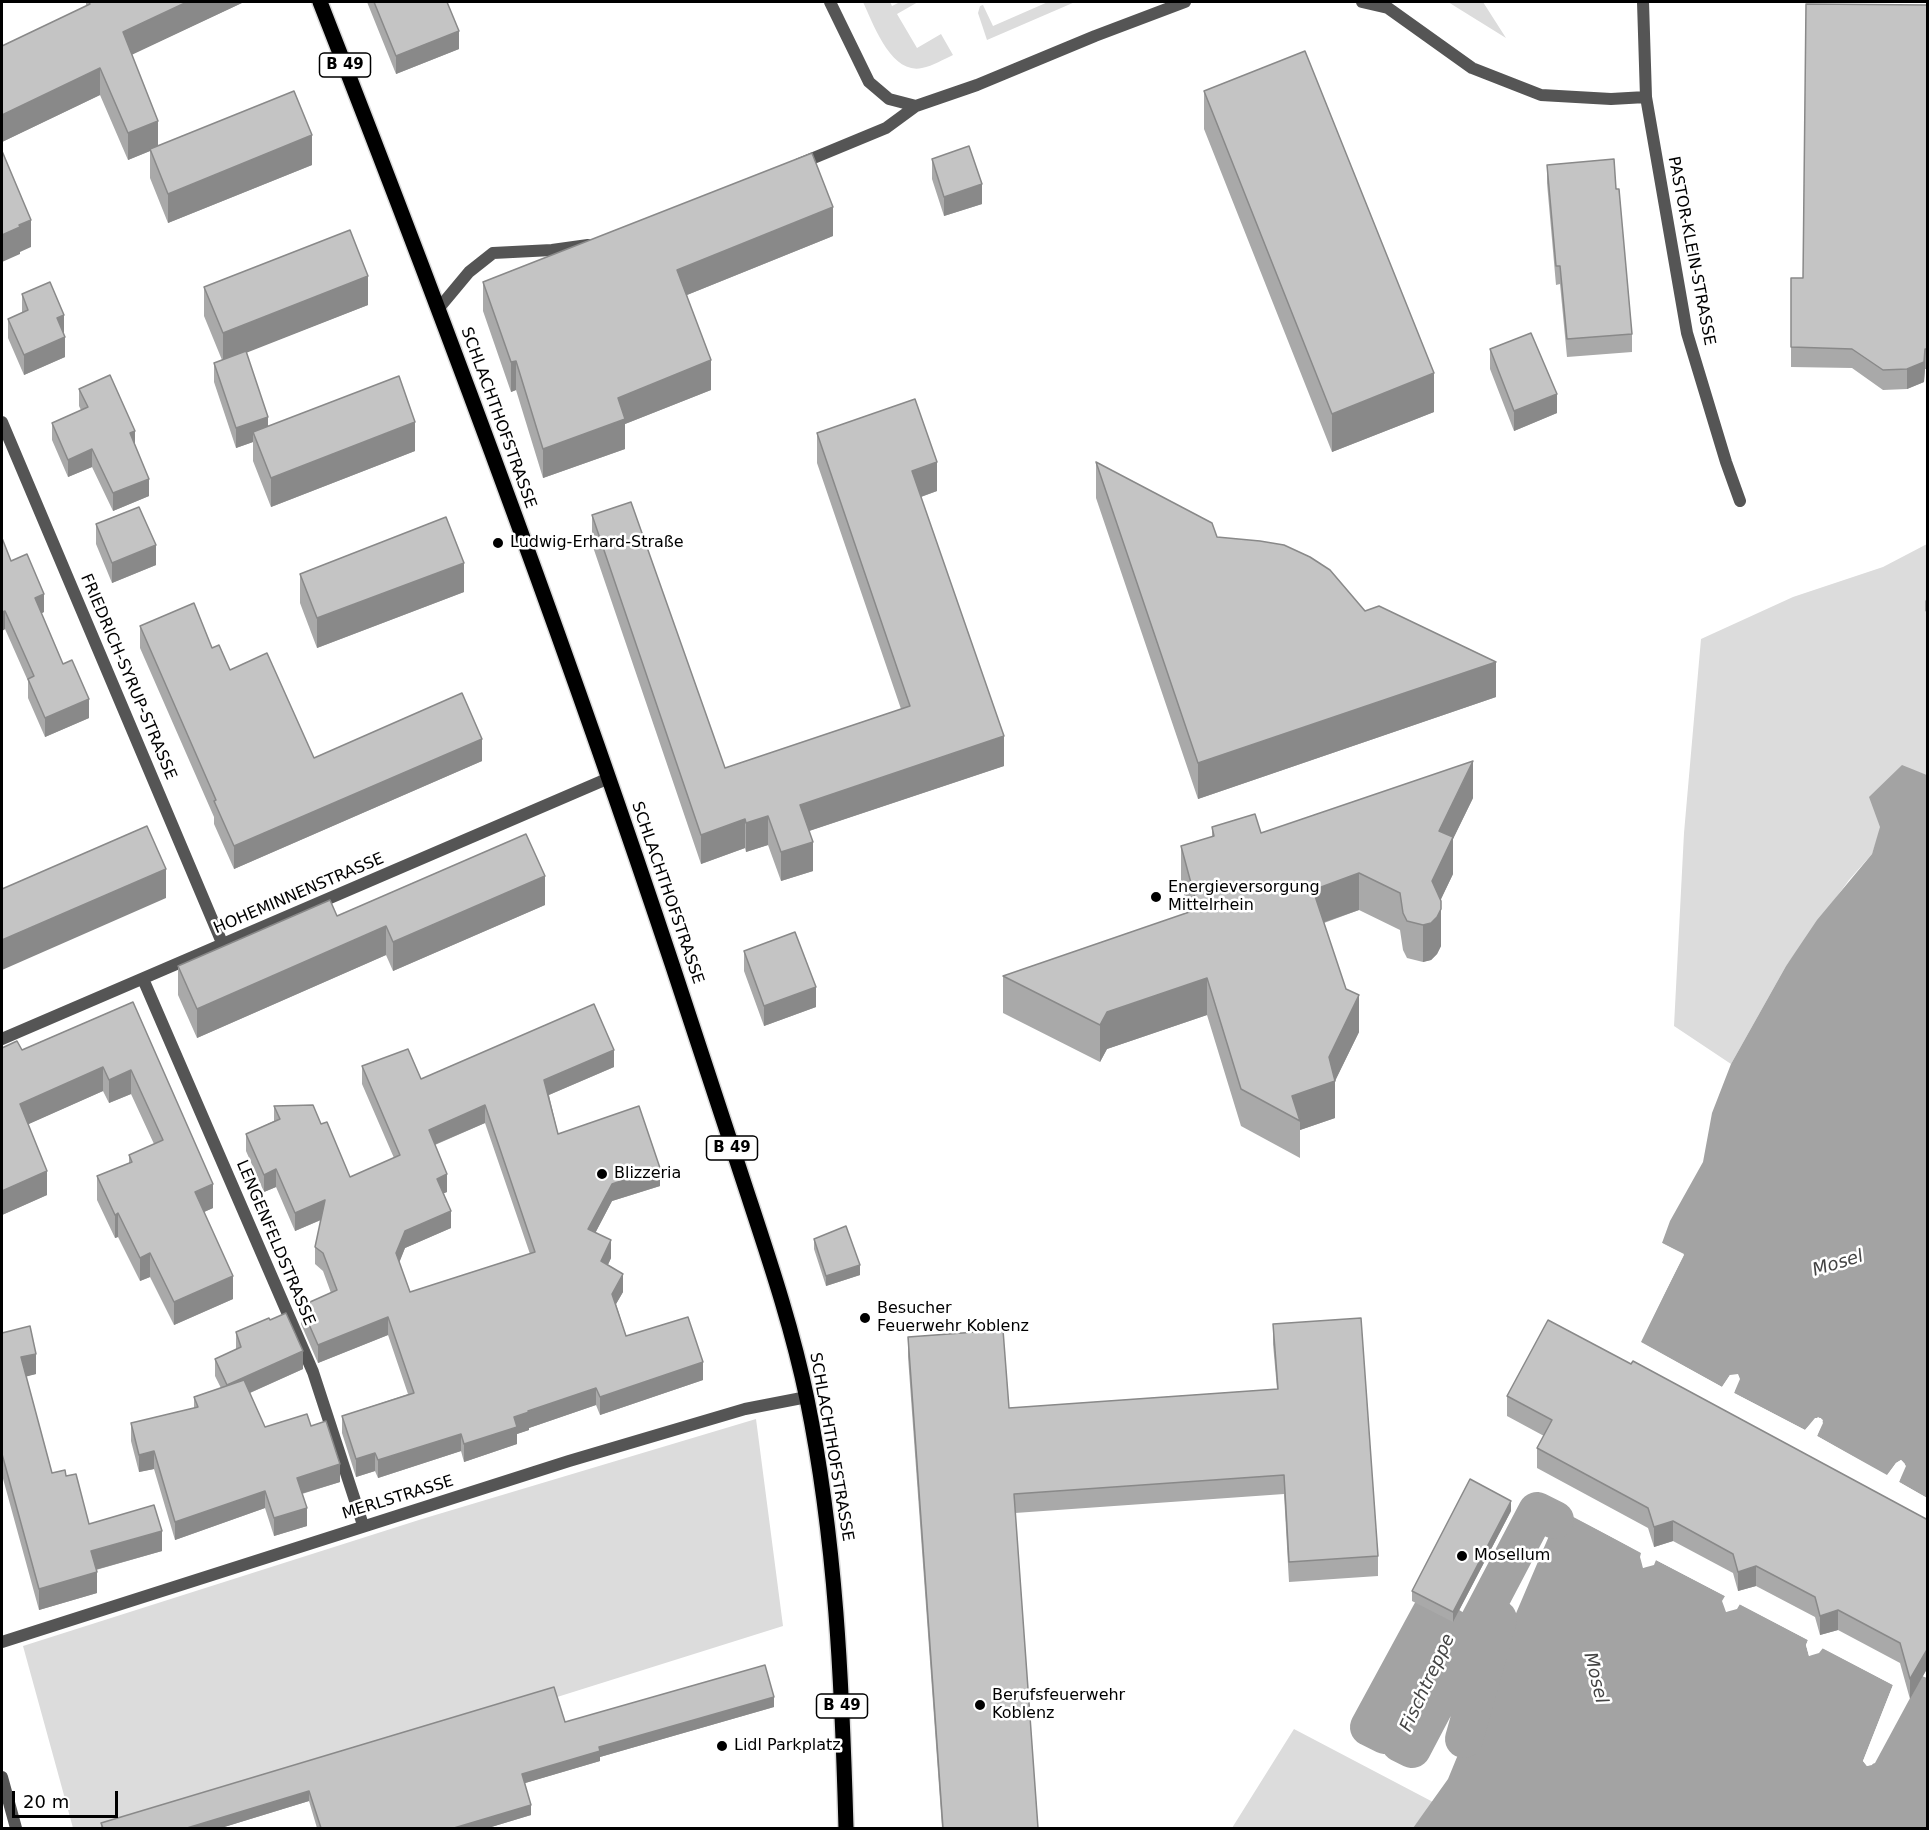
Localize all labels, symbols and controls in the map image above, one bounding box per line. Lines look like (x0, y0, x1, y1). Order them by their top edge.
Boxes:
road number: B 49 (320, 53, 370, 77)
street label: PASTOR-KLEIN-STRASSE (1663, 155, 1719, 347)
street label: SCHLACHTHOFSTRASSE (456, 325, 540, 511)
place label: Ludwig-Erhard-Straße (510, 533, 684, 553)
marker: Ludwig-Erhard-Straße (491, 536, 505, 550)
street label: FRIEDRICH-SYRUP-STRASSE (76, 571, 180, 783)
street label: SCHLACHTHOFSTRASSE (627, 799, 707, 987)
street label: HOHEMINNENSTRASSE (211, 849, 387, 939)
place label: Energieversorgung Mittelrhein (1168, 878, 1320, 916)
marker: Energieversorgung Mittelrhein (1149, 890, 1163, 904)
road number: B 49 (706, 1136, 758, 1160)
street label: LENGENFELDSTRASSE (231, 1157, 319, 1329)
place label: Blizzeria (614, 1164, 681, 1184)
marker: Blizzeria (595, 1167, 609, 1181)
water label: Mosel (1810, 1246, 1866, 1282)
place label: Besucher Feuerwehr Koblenz (877, 1299, 1029, 1337)
marker: Besucher Feuerwehr Koblenz (858, 1311, 872, 1325)
street label: SCHLACHTHOFSTRASSE (805, 1351, 857, 1543)
street label: MERLSTRASSE (340, 1472, 456, 1524)
place label: Mosellum (1474, 1546, 1550, 1566)
marker: Mosellum (1455, 1549, 1469, 1563)
water label: Fischtreppe (1396, 1631, 1460, 1735)
water label: Mosel (1578, 1650, 1612, 1706)
place label: Berufsfeuerwehr Koblenz (992, 1686, 1125, 1724)
road number: B 49 (816, 1694, 868, 1718)
marker: Berufsfeuerwehr Koblenz (973, 1698, 987, 1712)
place label: Lidl Parkplatz (734, 1736, 841, 1756)
marker: Lidl Parkplatz (715, 1739, 729, 1753)
scale bar (15, 1779, 122, 1817)
text: 20 m (23, 1791, 69, 1812)

